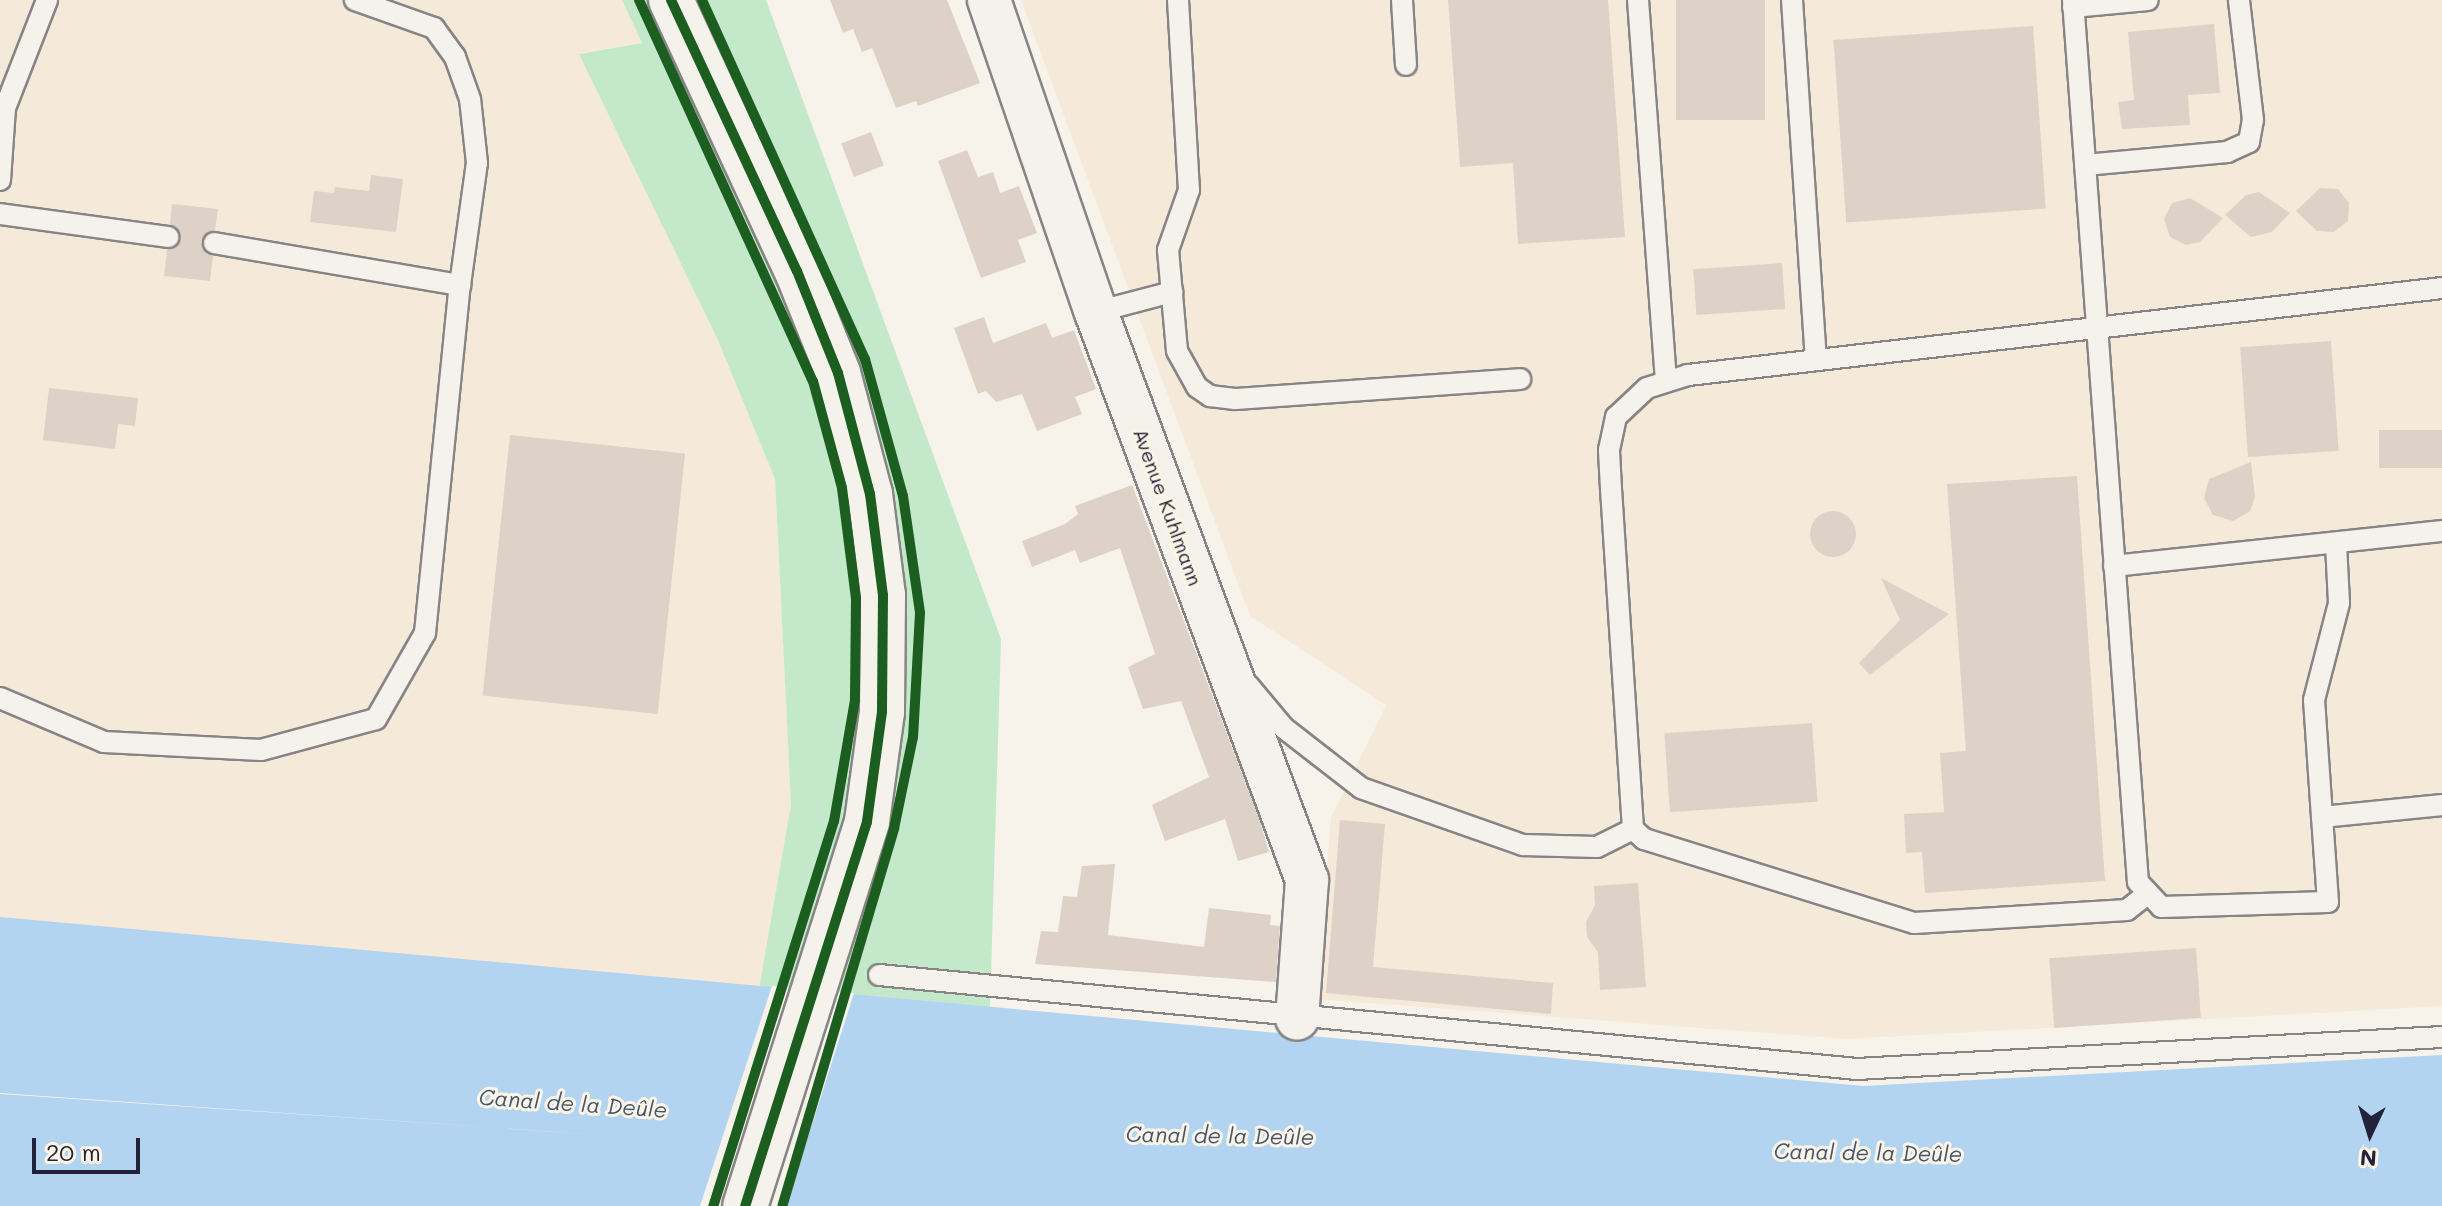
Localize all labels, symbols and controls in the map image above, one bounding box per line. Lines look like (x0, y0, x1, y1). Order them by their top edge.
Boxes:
street label: Avenue Kuhlmann (1128, 425, 1208, 589)
water label: Canal de la Deûle (478, 1083, 668, 1123)
north arrow (2330, 1094, 2410, 1174)
water label: Canal de la Deûle (1125, 1120, 1315, 1150)
scale bar (36, 1122, 144, 1172)
text: 20 m (46, 1136, 101, 1167)
water label: Canal de la Deûle (1773, 1137, 1963, 1167)
text: N (2359, 1143, 2378, 1173)

